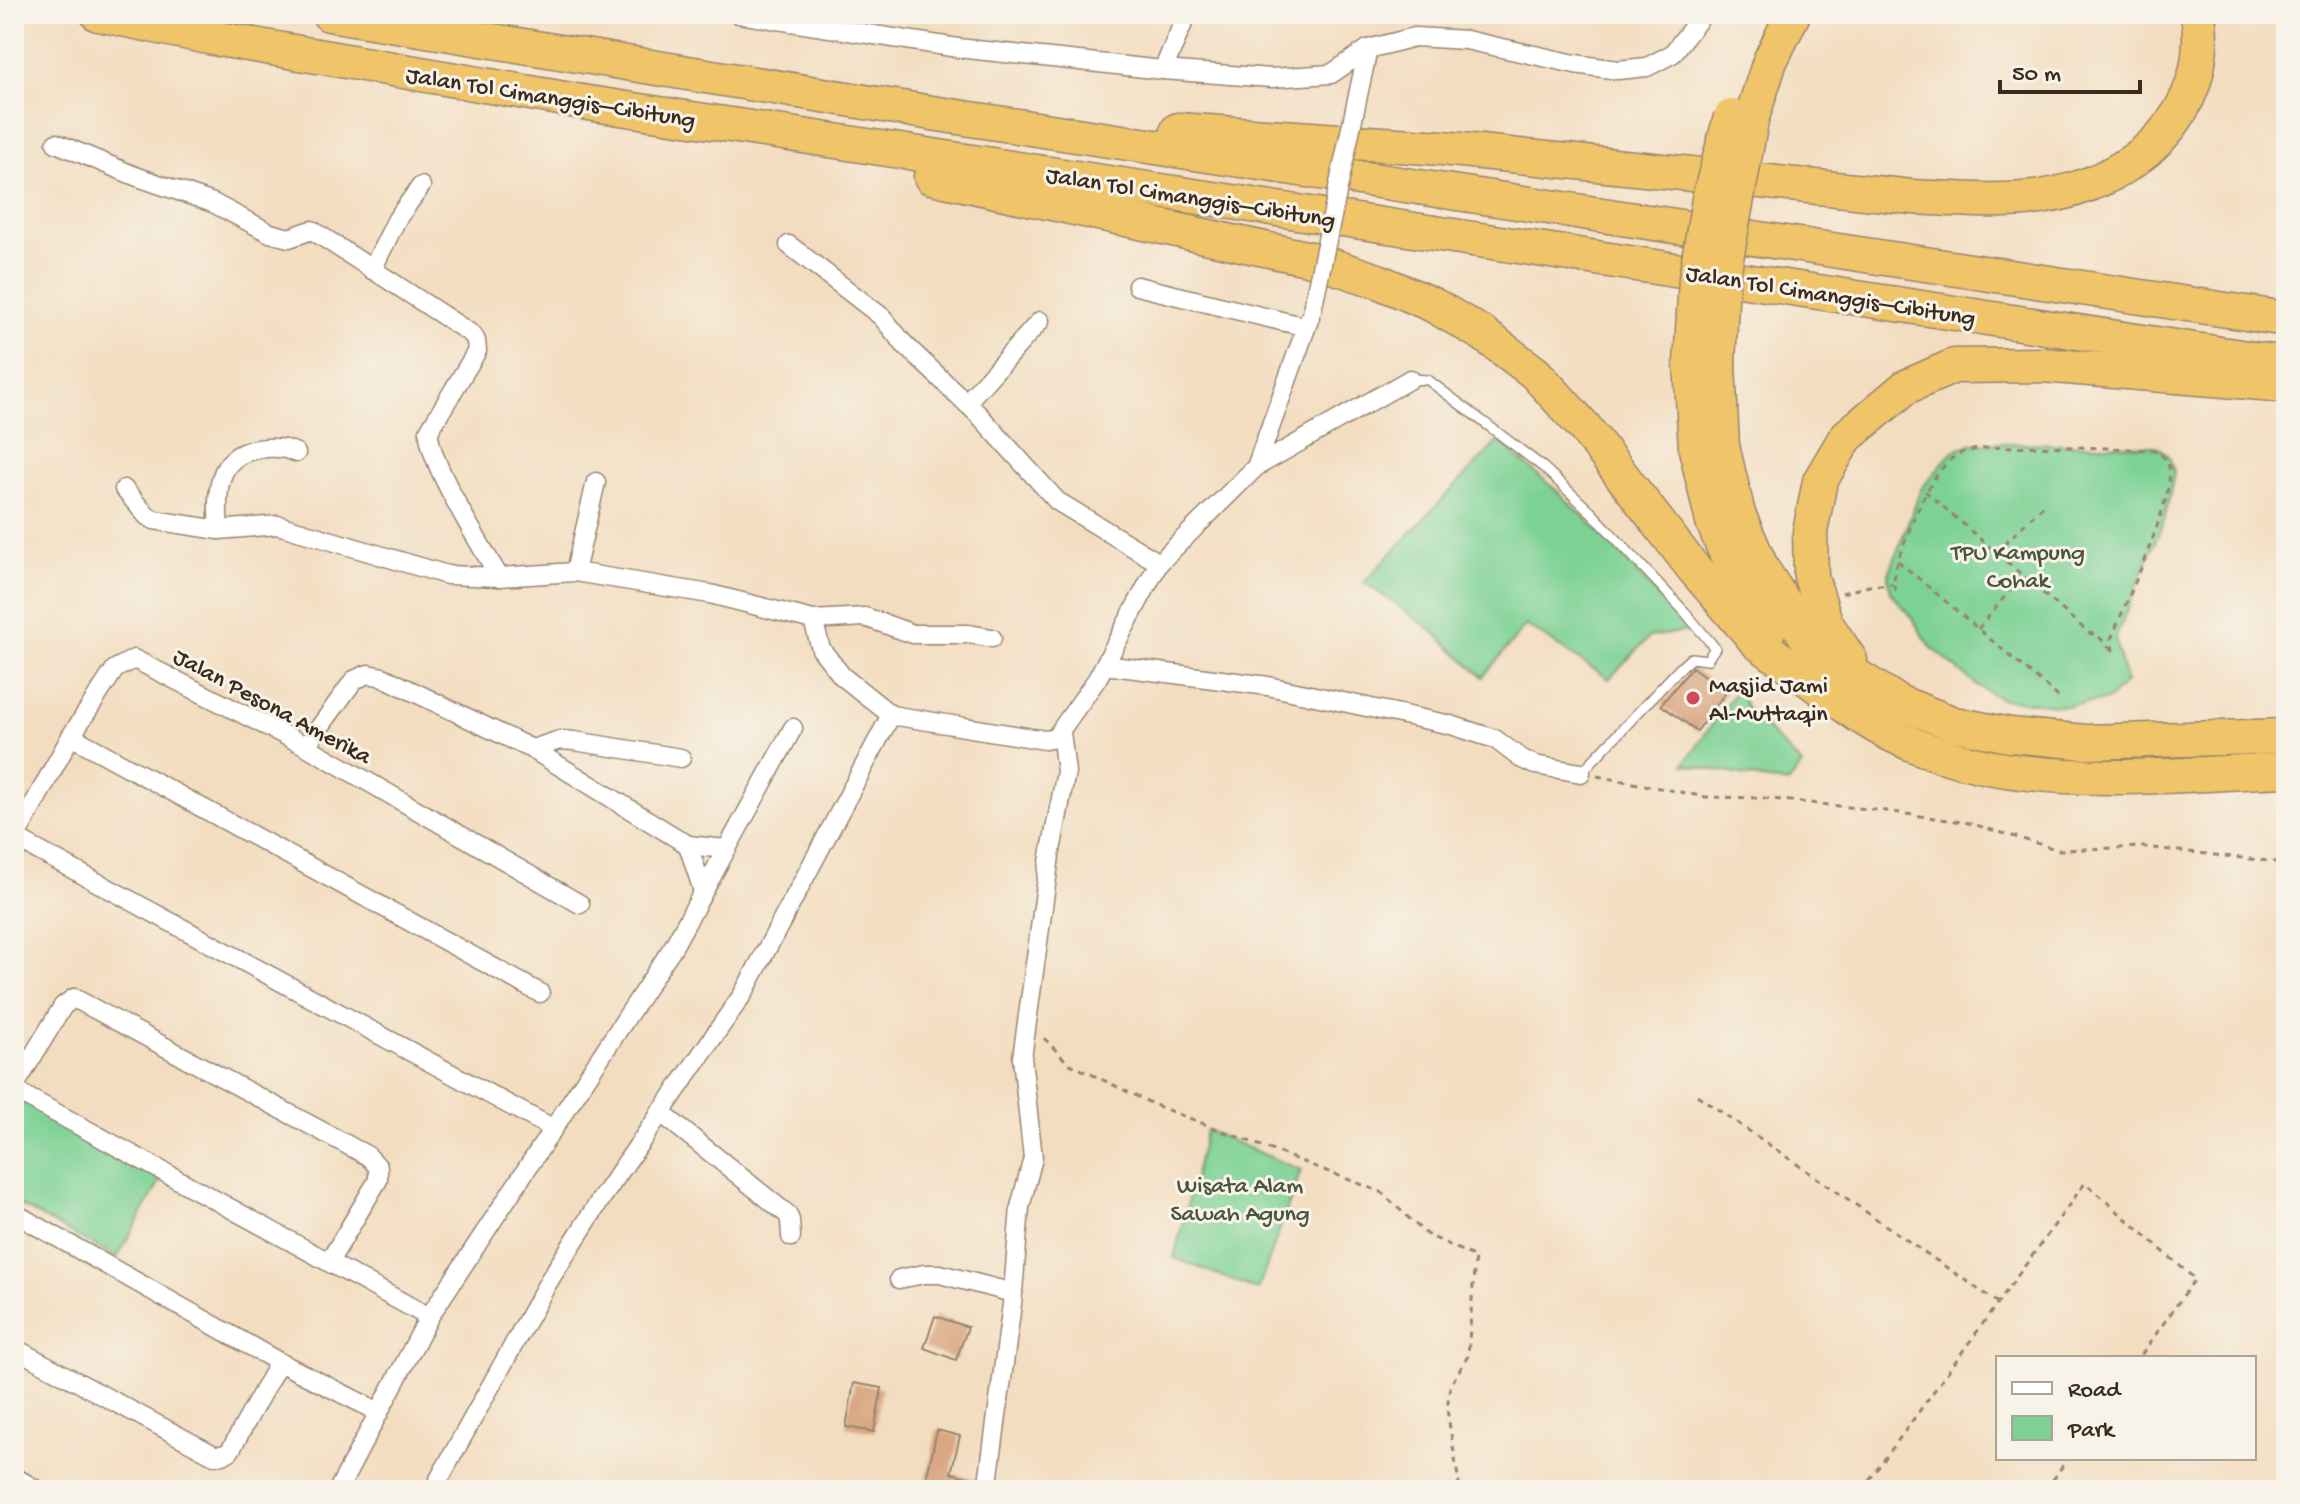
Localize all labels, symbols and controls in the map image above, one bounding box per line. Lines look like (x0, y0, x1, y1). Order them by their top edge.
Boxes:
scale bar (2000, 44, 2140, 94)
text: 50 m (2012, 61, 2061, 90)
street label: Jalan Tol Cimanggis–Cibitung (404, 62, 697, 137)
street label: Jalan Tol Cimanggis–Cibitung (1044, 162, 1337, 237)
street label: Jalan Tol Cimanggis–Cibitung (1684, 260, 1977, 335)
park label: TPU Kampung Cohak (1949, 540, 2085, 597)
street label: Jalan Pesona Amerika (167, 644, 376, 773)
place label: Masjid Jami Al-Muttaqin (1709, 673, 1828, 730)
marker: Masjid Jami Al-Muttaqin (1684, 689, 1702, 707)
park label: Wisata Alam Sawah Agung (1170, 1173, 1310, 1230)
legend (1996, 1356, 2256, 1460)
text: Road (2068, 1377, 2122, 1406)
text: Park (2067, 1417, 2116, 1446)

